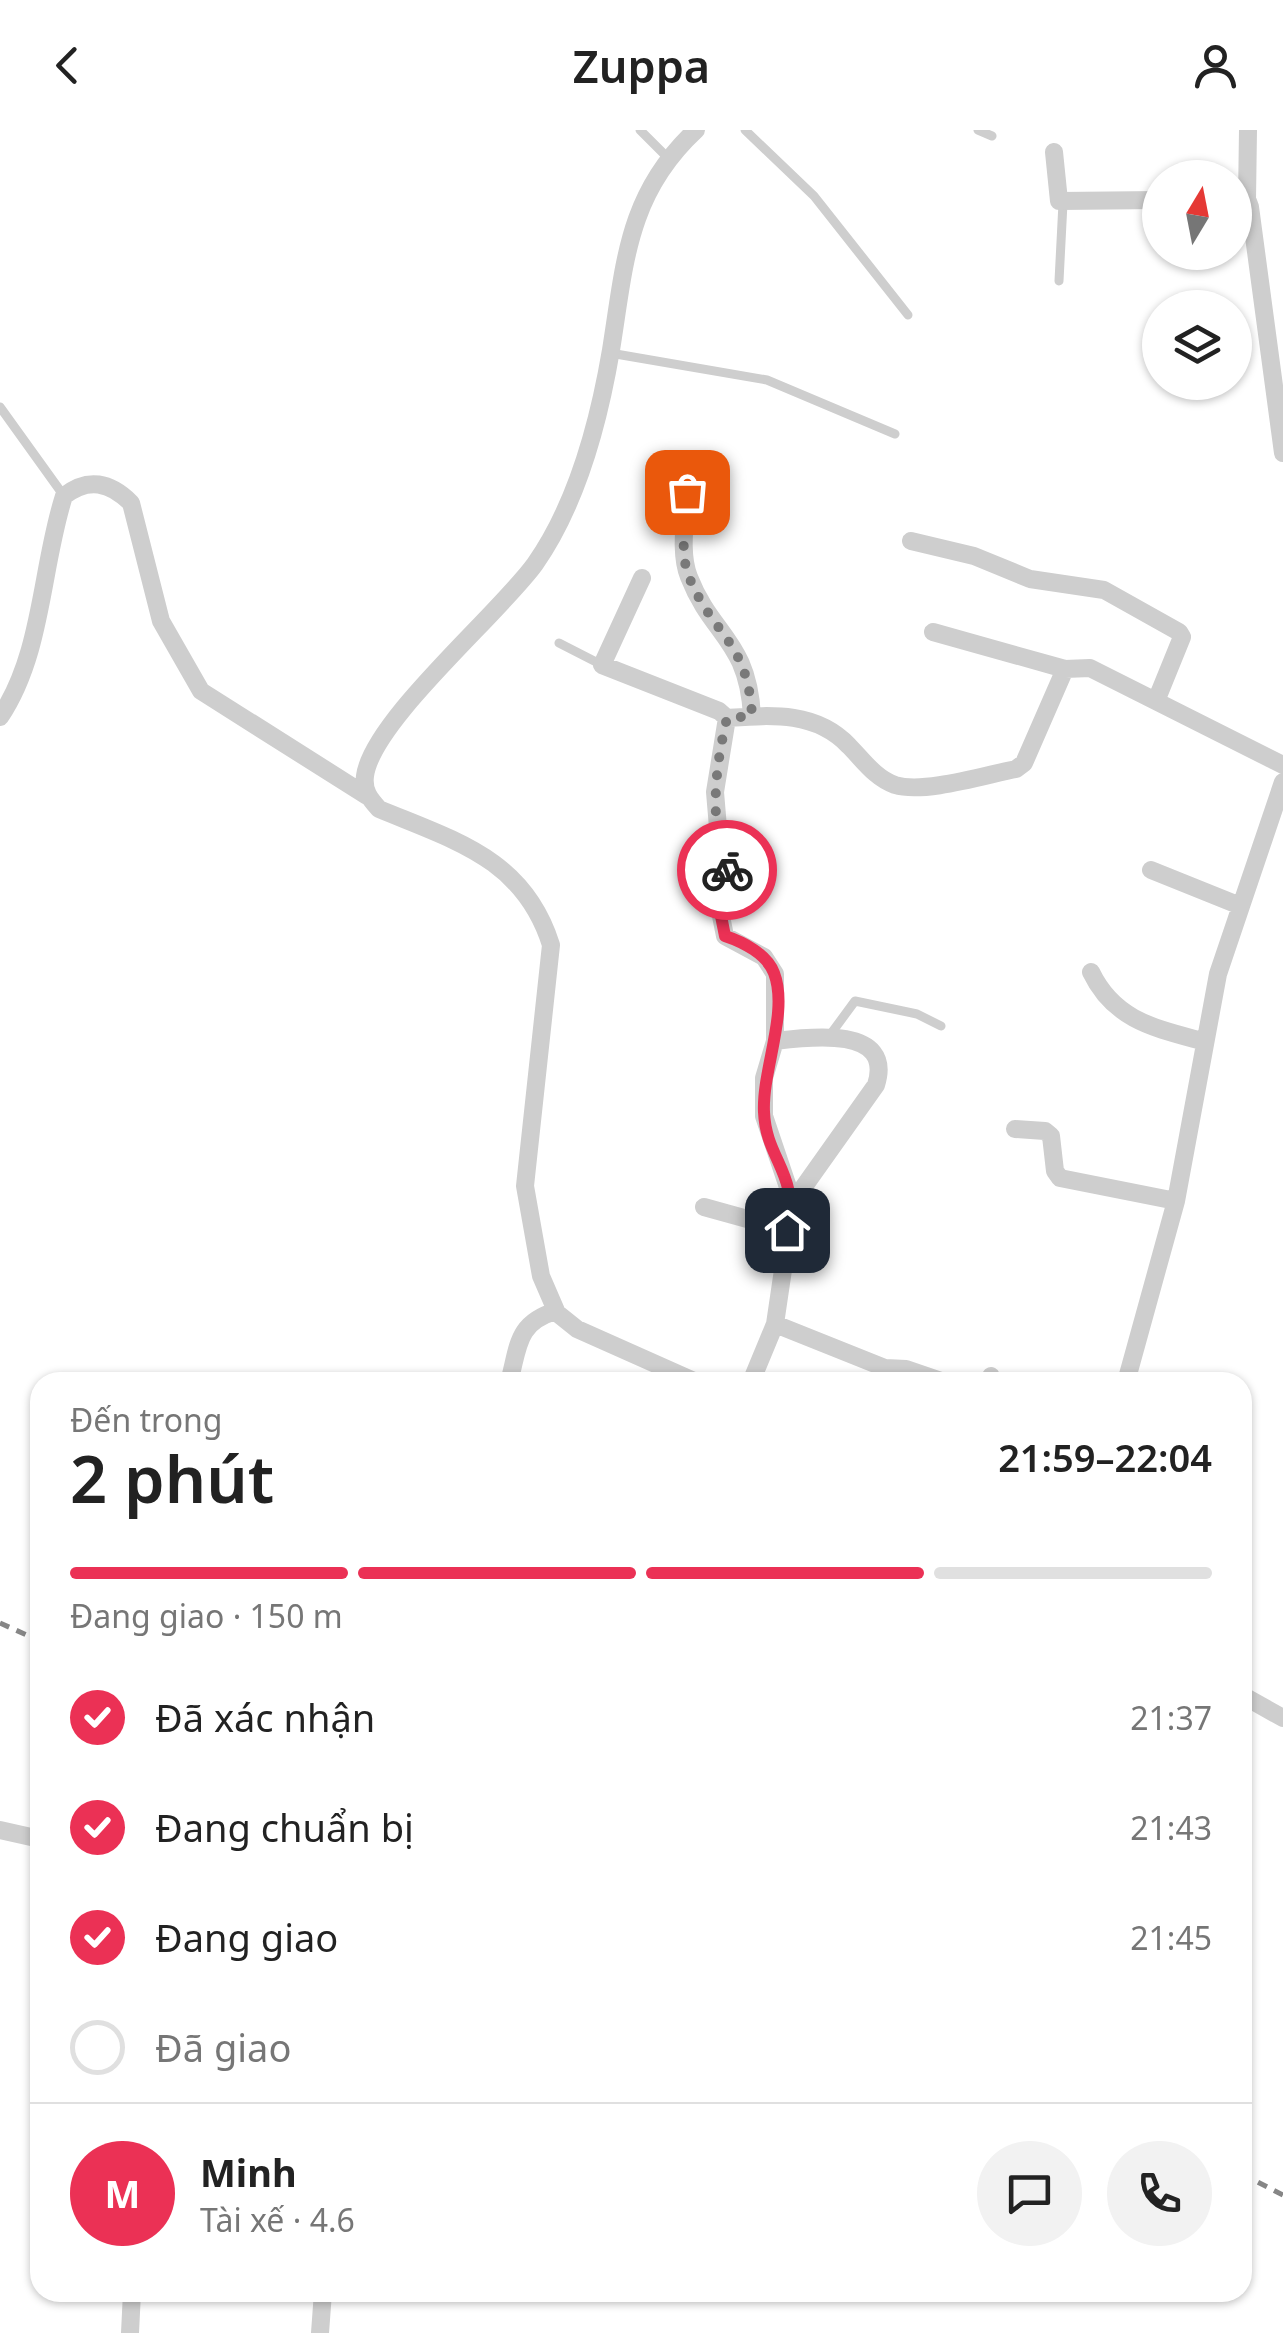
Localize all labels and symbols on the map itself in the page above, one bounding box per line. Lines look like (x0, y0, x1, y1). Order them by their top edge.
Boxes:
north arrow (1142, 160, 1252, 270)
pin (645, 450, 730, 535)
courier (677, 820, 777, 920)
pin (745, 1188, 830, 1273)

